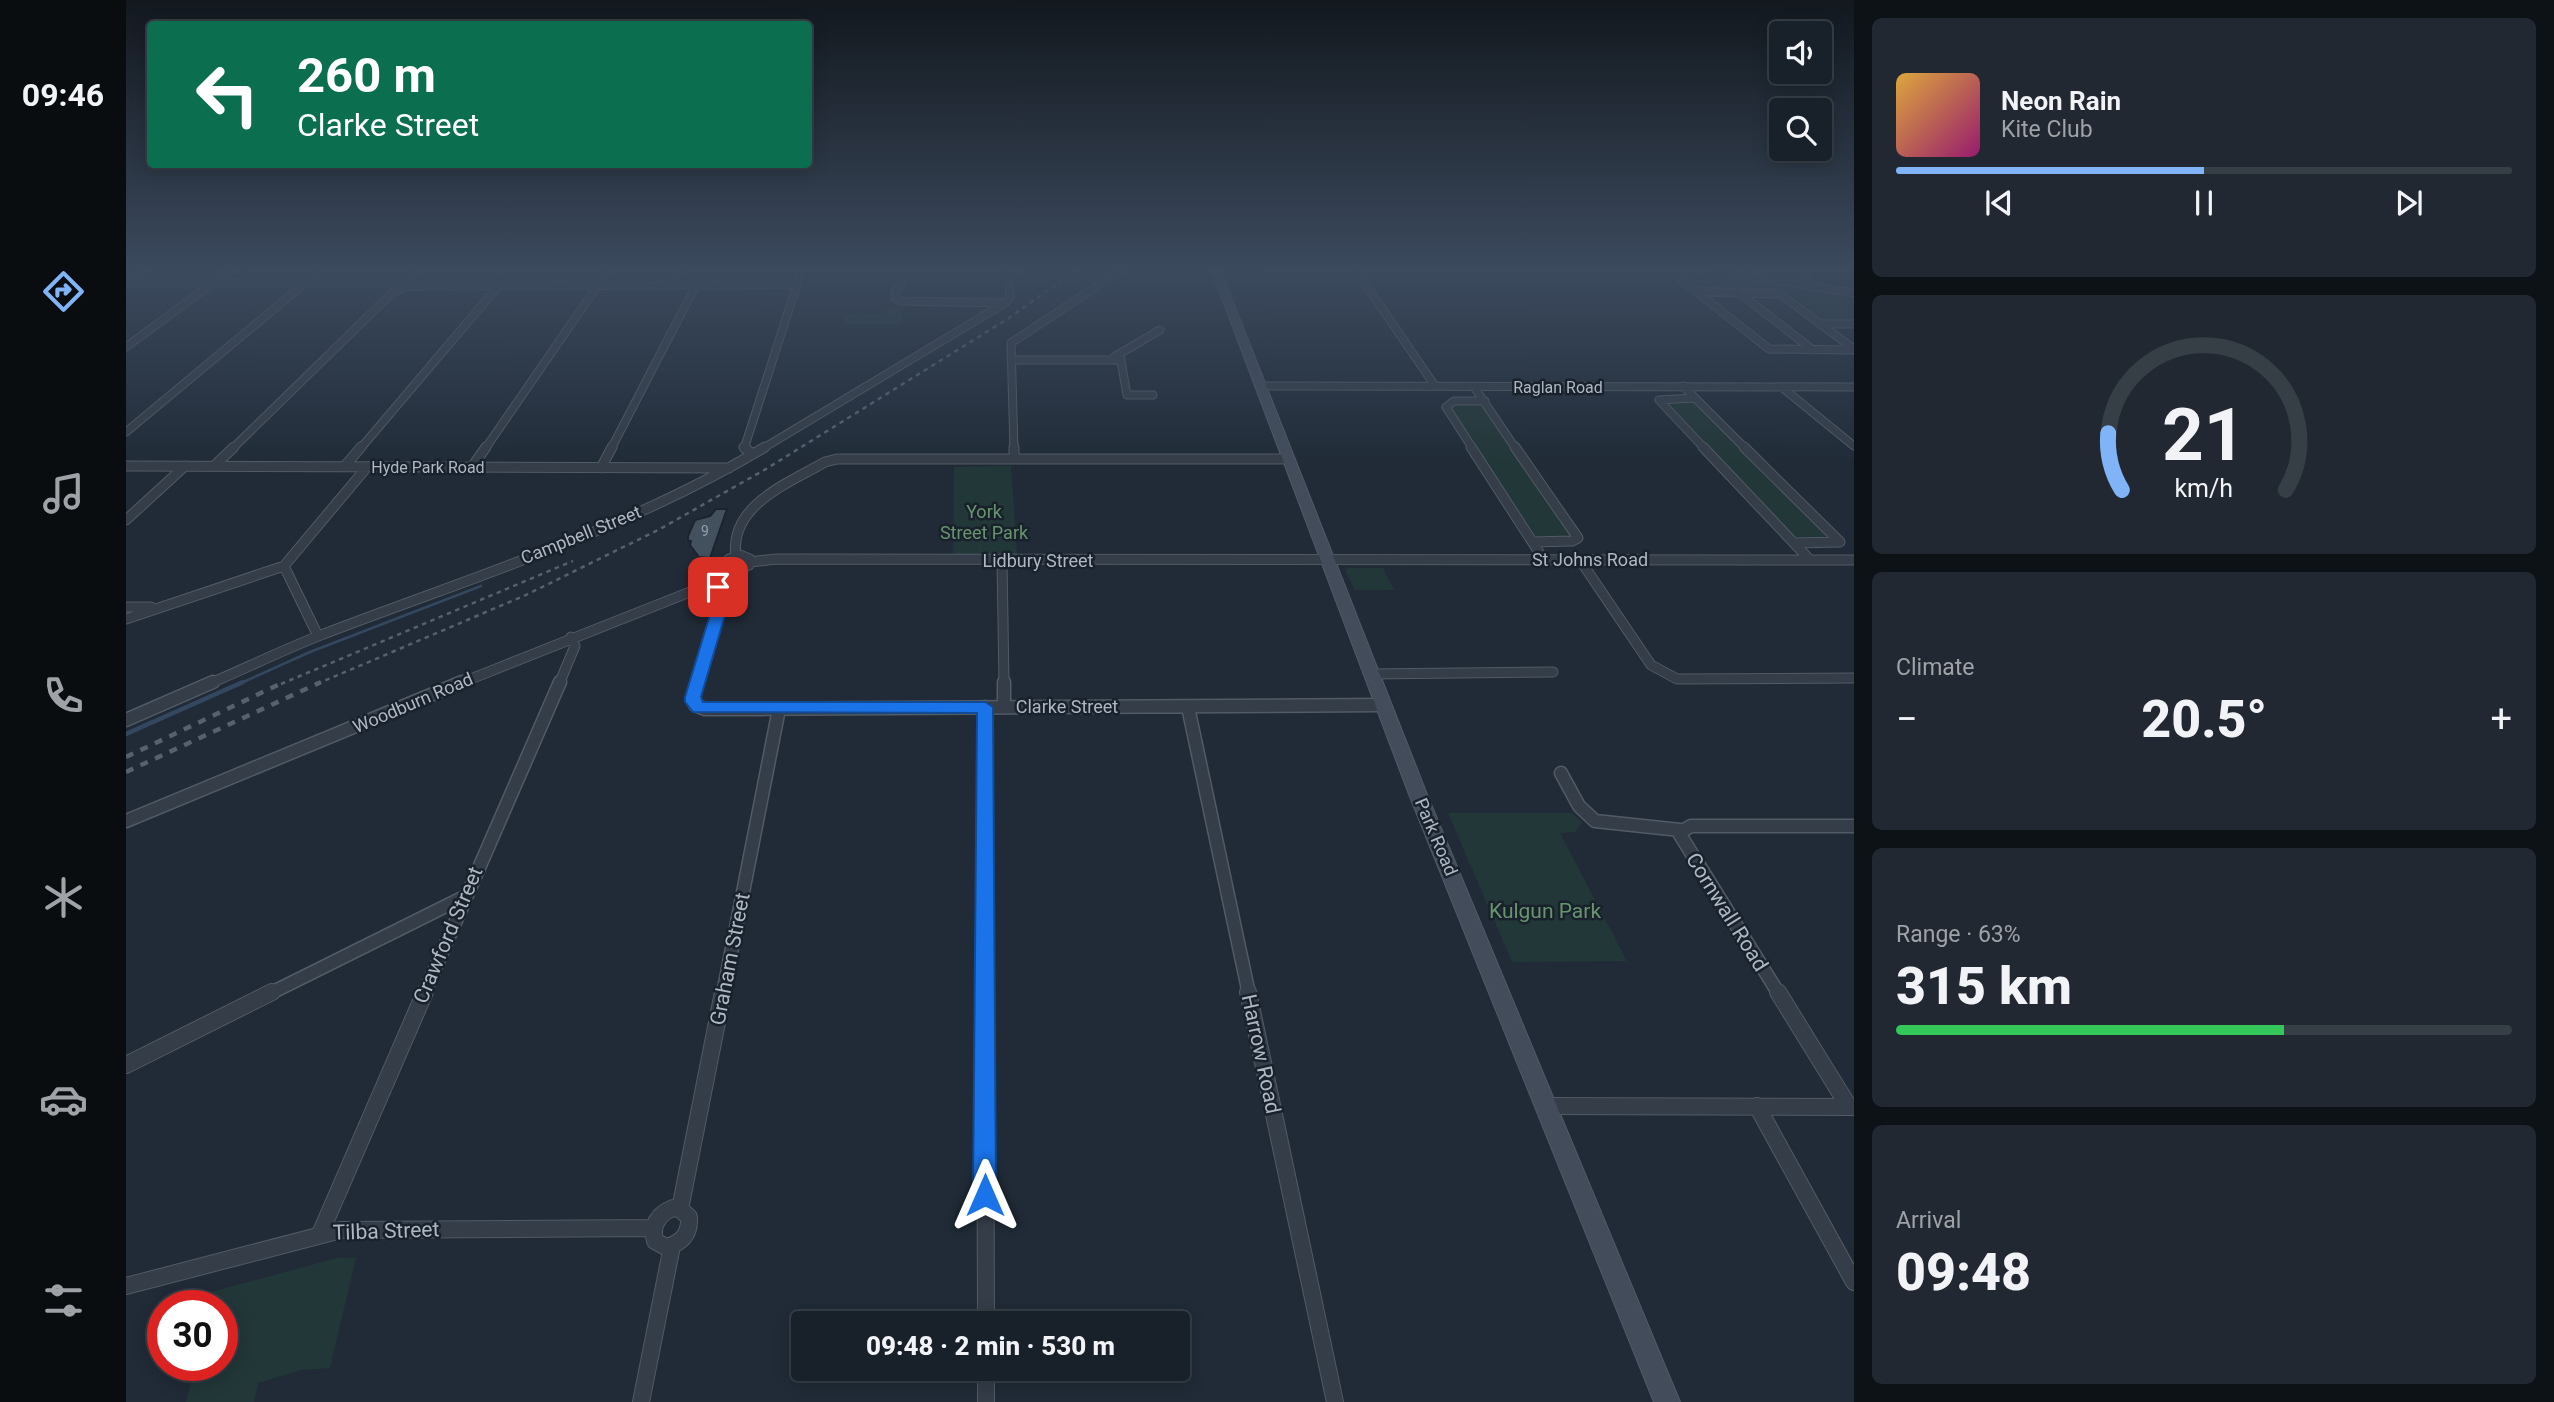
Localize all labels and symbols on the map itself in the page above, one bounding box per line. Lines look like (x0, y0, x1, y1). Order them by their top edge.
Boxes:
street label: Raglan Road (1513, 378, 1603, 397)
street label: Hyde Park Road (371, 458, 485, 477)
street label: Campbell Street (518, 501, 644, 568)
park label: York Street Park (940, 501, 1029, 543)
house number: 9 (701, 523, 709, 539)
street label: St Johns Road (1532, 549, 1648, 570)
street label: Lidbury Street (983, 550, 1094, 571)
pin (688, 557, 748, 617)
street label: Woodburn Road (350, 668, 476, 737)
street label: Clarke Street (1016, 696, 1118, 717)
street label: Park Road (1411, 795, 1462, 879)
street label: Cornwall Road (1681, 848, 1773, 976)
street label: Crawford Street (408, 863, 488, 1007)
street label: Graham Street (705, 891, 755, 1027)
park label: Kulgun Park (1489, 899, 1601, 923)
street label: Harrow Road (1237, 992, 1285, 1116)
position arrow (948, 1158, 1022, 1232)
street label: Tilba Street (332, 1217, 440, 1245)
speed limit sign: 30 (147, 1290, 238, 1381)

